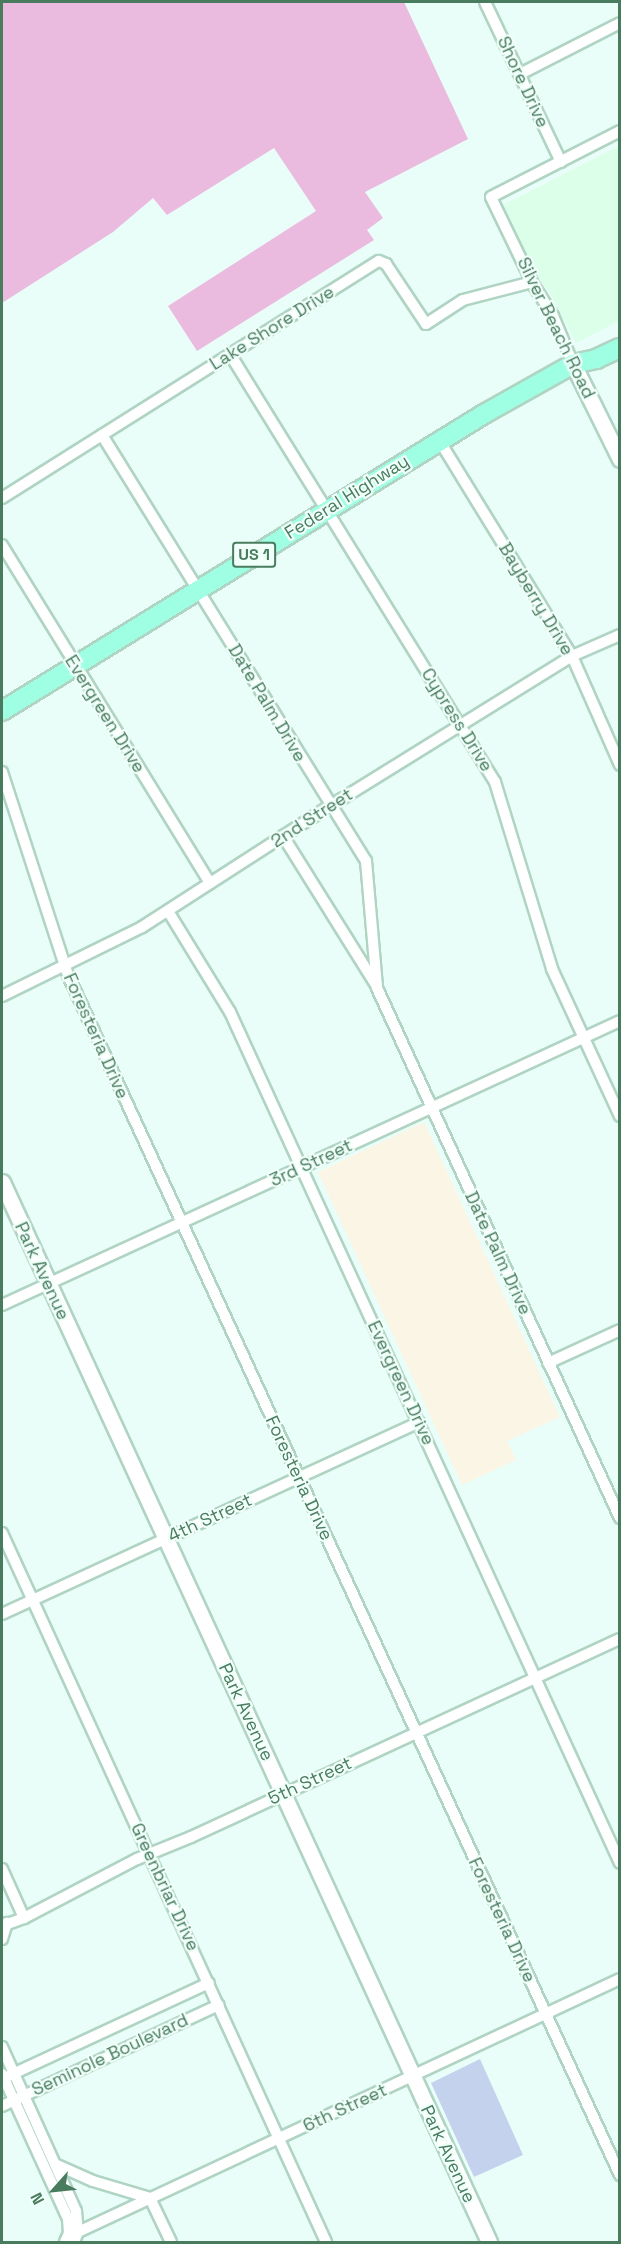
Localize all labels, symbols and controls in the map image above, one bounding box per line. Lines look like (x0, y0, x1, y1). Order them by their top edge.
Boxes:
street label: Shore Drive (492, 33, 554, 131)
street label: Silver Beach Road (512, 254, 600, 402)
street label: Lake Shore Drive (206, 281, 338, 375)
street label: Federal Highway (281, 450, 413, 544)
street label: Bayberry Drive (494, 539, 578, 659)
road number: US 1 (232, 542, 276, 568)
street label: Date Palm Drive (223, 640, 311, 766)
street label: Evergreen Drive (60, 651, 150, 777)
street label: Cypress Drive (417, 664, 497, 776)
street label: 2nd Street (267, 784, 357, 852)
street label: Foresteria Drive (59, 970, 133, 1102)
street label: 3rd Street (266, 1134, 356, 1192)
street label: Date Palm Drive (460, 1188, 536, 1318)
street label: Park Avenue (10, 1219, 74, 1323)
street label: Evergreen Drive (363, 1317, 439, 1449)
street label: Foresteria Drive (261, 1412, 337, 1544)
street label: 4th Street (165, 1489, 255, 1547)
street label: Park Avenue (214, 1660, 278, 1764)
street label: 5th Street (265, 1752, 355, 1810)
street label: Greenbriar Drive (126, 1820, 204, 1954)
street label: Foresteria Drive (464, 1854, 540, 1986)
street label: Seminole Boulevard (28, 2009, 192, 2101)
street label: 6th Street (300, 2079, 390, 2137)
street label: Park Avenue (416, 2102, 480, 2206)
north arrow (24, 2160, 84, 2220)
text: N (26, 2189, 49, 2208)

